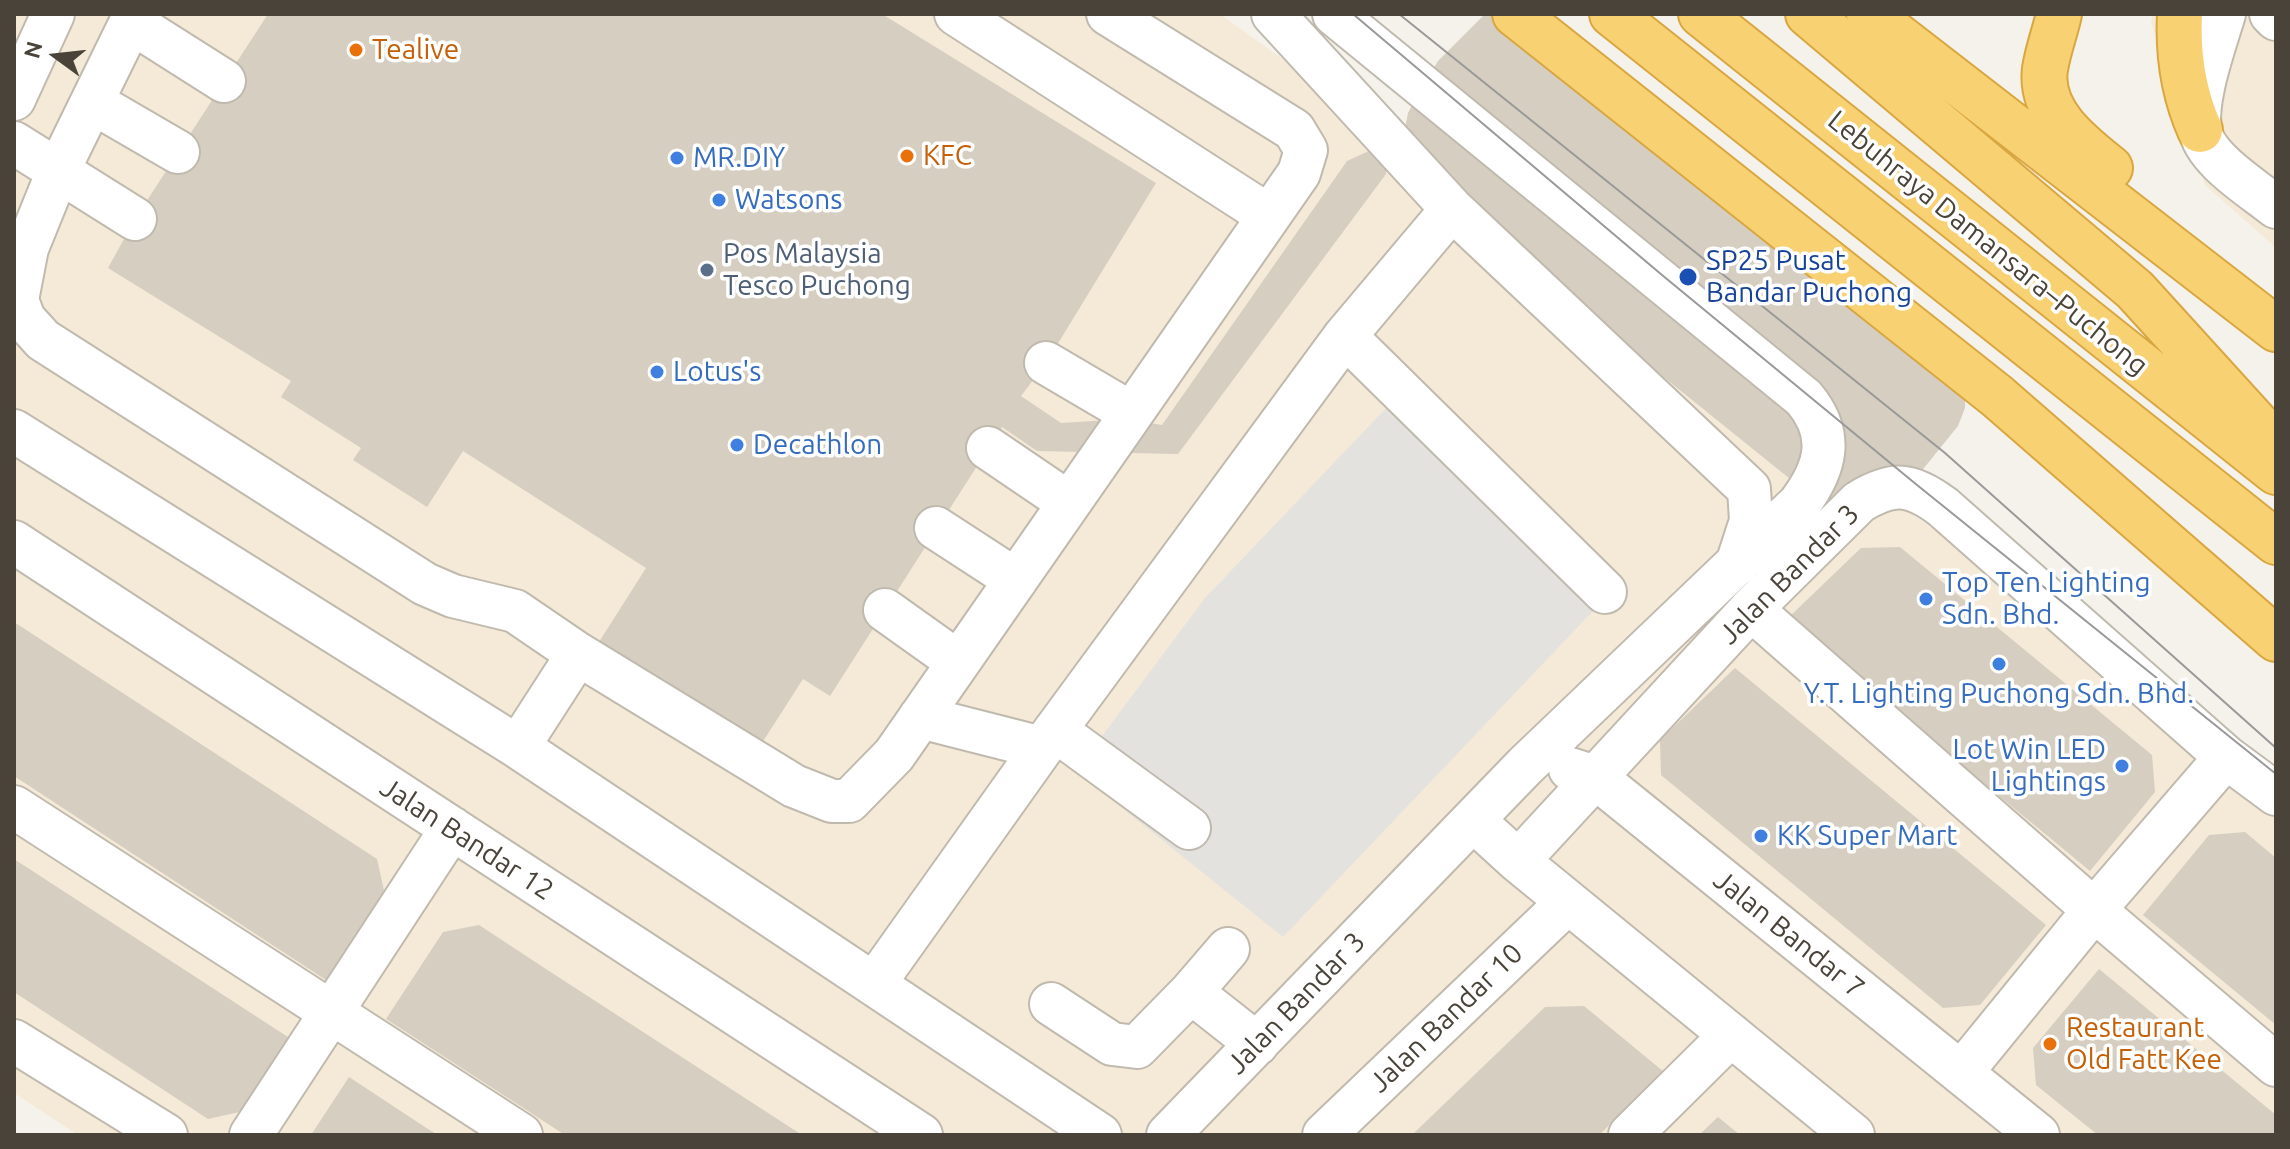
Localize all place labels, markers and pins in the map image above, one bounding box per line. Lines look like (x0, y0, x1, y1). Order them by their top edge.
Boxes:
place label: Tealive (372, 33, 459, 67)
marker: Tealive (347, 41, 365, 59)
place label: KFC (923, 139, 972, 173)
place label: MR.DIY (693, 141, 785, 175)
marker: KFC (898, 147, 916, 165)
marker: MR.DIY (668, 149, 686, 167)
place label: Watsons (735, 183, 842, 217)
marker: Watsons (710, 191, 728, 209)
place label: Pos Malaysia Tesco Puchong (723, 237, 911, 303)
place label: SP25 Pusat Bandar Puchong (1706, 244, 1912, 310)
marker: Pos Malaysia Tesco Puchong (698, 261, 716, 279)
marker: SP25 Pusat Bandar Puchong (1677, 266, 1699, 288)
place label: Lotus's (673, 355, 761, 389)
marker: Lotus's (648, 363, 666, 381)
place label: Decathlon (753, 428, 882, 462)
marker: Decathlon (728, 436, 746, 454)
place label: Top Ten Lighting Sdn. Bhd. (1942, 566, 2151, 632)
marker: Top Ten Lighting Sdn. Bhd. (1917, 590, 1935, 608)
marker: Y.T. Lighting Puchong Sdn. Bhd. (1990, 655, 2008, 673)
place label: Y.T. Lighting Puchong Sdn. Bhd. (1804, 677, 2194, 711)
place label: Lot Win LED Lightings (1953, 733, 2106, 799)
marker: Lot Win LED Lightings (2113, 757, 2131, 775)
place label: KK Super Mart (1777, 819, 1957, 853)
marker: KK Super Mart (1752, 827, 1770, 845)
place label: Restaurant Old Fatt Kee (2066, 1011, 2222, 1077)
marker: Restaurant Old Fatt Kee (2041, 1035, 2059, 1053)

